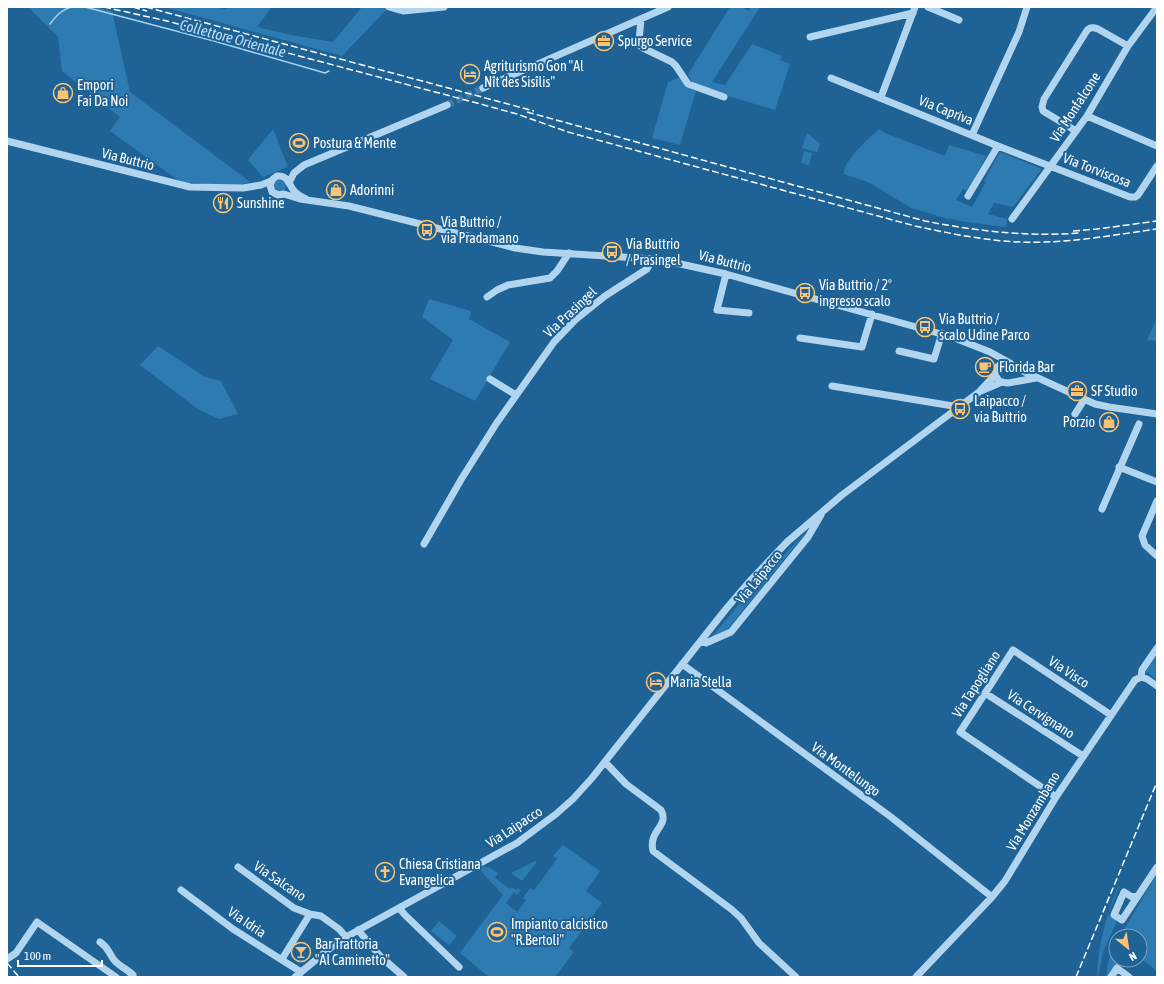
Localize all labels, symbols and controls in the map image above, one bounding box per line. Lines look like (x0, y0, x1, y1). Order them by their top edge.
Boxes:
water label: Collettore Orientale (178, 16, 288, 60)
office icon: Spurgo Service (593, 30, 615, 52)
place label: Spurgo Service (618, 33, 692, 49)
place label: Agriturismo Gon "Al Nît des Sisîlis" (484, 58, 584, 90)
hotel icon: Agriturismo Gon "Al Nît des Sisîlis" (459, 63, 481, 85)
street label: Via Monfalcone (1046, 69, 1104, 145)
place label: Empori Fai Da Noi (77, 77, 128, 109)
shop icon: Empori Fai Da Noi (52, 82, 74, 104)
street label: Via Capriva (916, 92, 976, 128)
sports icon: Postura & Mente (288, 132, 310, 154)
place label: Postura & Mente (313, 135, 396, 151)
street label: Via Buttrio (100, 145, 156, 173)
street label: Via Torviscosa (1061, 150, 1133, 190)
shop icon: Adorinni (325, 179, 347, 201)
place label: Adorinni (350, 182, 394, 198)
restaurant icon: Sunshine (212, 192, 234, 214)
place label: Sunshine (237, 195, 285, 211)
place label: Via Buttrio / via Pradamano (441, 214, 519, 246)
bus stop icon: Via Buttrio / via Pradamano (416, 219, 438, 241)
place label: Via Buttrio / Prasingel (626, 236, 681, 268)
bus stop icon: Via Buttrio / Prasingel (601, 241, 623, 263)
street label: Via Buttrio (697, 247, 753, 275)
place label: Via Buttrio / 2° ingresso scalo (819, 277, 892, 309)
bus stop icon: Via Buttrio / 2° ingresso scalo (794, 282, 816, 304)
street label: Via Prasingel (540, 283, 600, 341)
place label: Via Buttrio / scalo Udine Parco (939, 311, 1030, 343)
bus stop icon: Via Buttrio / scalo Udine Parco (914, 316, 936, 338)
cafe icon: Florida Bar (974, 356, 996, 378)
place label: Florida Bar (999, 359, 1055, 375)
office icon: SF Studio (1066, 380, 1088, 402)
place label: SF Studio (1091, 383, 1138, 399)
place label: Laipacco / via Buttrio (974, 393, 1027, 425)
bus stop icon: Laipacco / via Buttrio (949, 398, 971, 420)
shop icon: Porzio (1098, 411, 1120, 433)
place label: Porzio (1063, 414, 1095, 430)
street label: Via Laipacco (733, 547, 785, 607)
street label: Via Tapogliano (949, 648, 1003, 720)
street label: Via Visco (1046, 653, 1092, 691)
hotel icon: Maria Stella (645, 671, 667, 693)
place label: Maria Stella (670, 674, 732, 690)
street label: Via Cervignano (1004, 686, 1078, 742)
street label: Via Montelungo (808, 739, 884, 799)
street label: Via Monzambano (1003, 769, 1063, 853)
street label: Via Laipacco (483, 803, 545, 851)
place label: Chiesa Cristiana Evangelica (399, 856, 481, 888)
street label: Via Salcano (251, 858, 309, 904)
church icon: Chiesa Cristiana Evangelica (374, 861, 396, 883)
street label: Via Idria (225, 903, 269, 941)
place label: Impianto calcistico "R.Bertoli" (511, 916, 608, 948)
sports icon: Impianto calcistico "R.Bertoli" (486, 921, 508, 943)
north arrow (1108, 928, 1148, 968)
place label: Bar Trattoria "Al Caminetto" (315, 936, 390, 968)
bar icon: Bar Trattoria "Al Caminetto" (290, 941, 312, 963)
scale bar (18, 942, 102, 968)
text: 100 m (24, 949, 51, 963)
text: N (1127, 950, 1139, 963)

